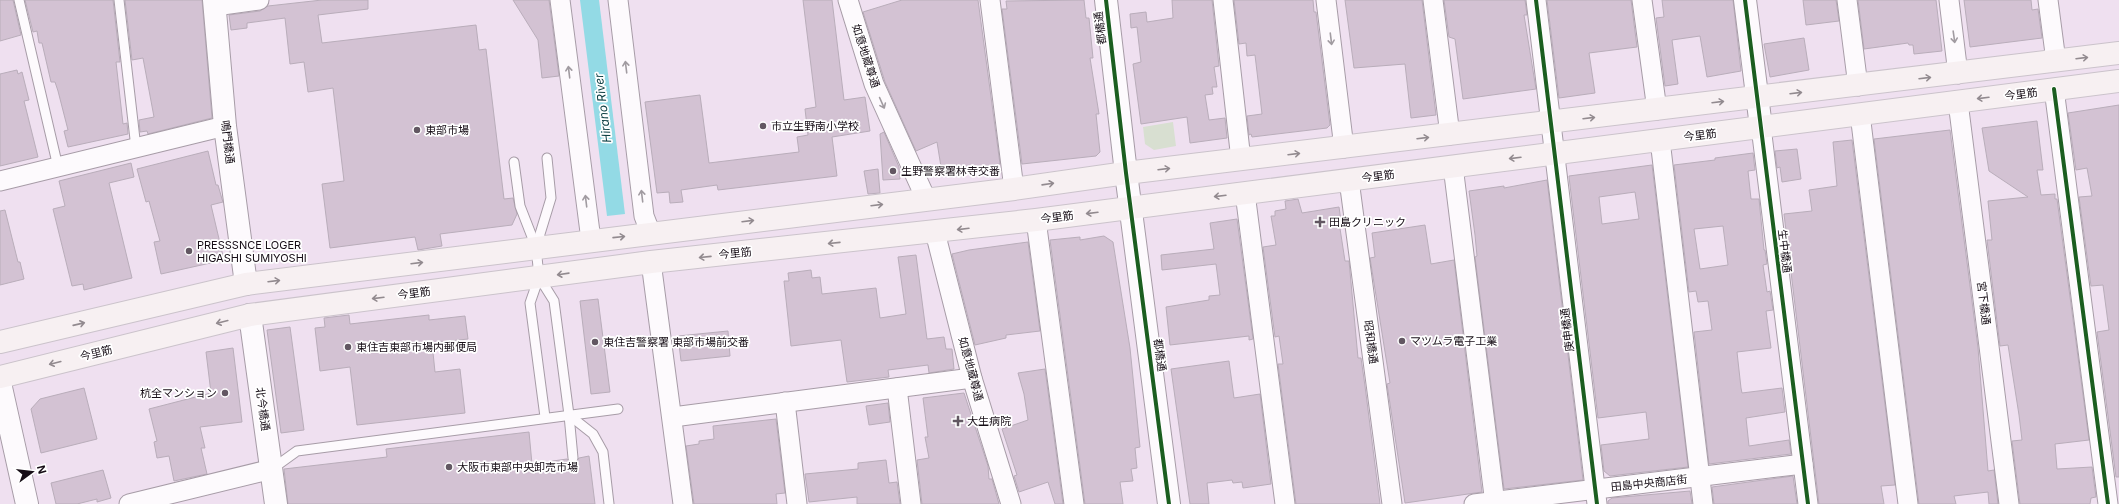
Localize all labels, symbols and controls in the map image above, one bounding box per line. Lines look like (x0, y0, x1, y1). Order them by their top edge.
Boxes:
street label: 都橋通 (1091, 11, 1109, 45)
street label: 如意地蔵尊通 (849, 22, 883, 90)
one-way arrow (1950, 30, 1958, 43)
one-way arrow (1327, 32, 1335, 45)
one-way arrow (2075, 54, 2088, 62)
one-way arrow (622, 61, 630, 74)
one-way arrow (565, 66, 573, 79)
water label: Hirano River (591, 72, 614, 144)
one-way arrow (1918, 74, 1931, 82)
street label: 今里筋 (2004, 85, 2038, 103)
one-way arrow (1789, 89, 1802, 97)
one-way arrow (1977, 94, 1990, 102)
one-way arrow (879, 97, 886, 109)
one-way arrow (1711, 99, 1724, 106)
one-way arrow (1582, 114, 1595, 121)
street label: 鳴門橋通 (218, 119, 238, 165)
place label: 市立生野南小学校 (771, 119, 859, 133)
marker: 市立生野南小学校 (758, 121, 768, 131)
place label: 東部市場 (425, 123, 469, 137)
marker: 東部市場 (412, 125, 422, 135)
street label: 今里筋 (1683, 126, 1717, 144)
one-way arrow (1416, 134, 1429, 142)
one-way arrow (1287, 150, 1300, 158)
one-way arrow (1509, 154, 1522, 162)
place label: 生野警察署林寺交番 (901, 164, 1000, 178)
one-way arrow (1157, 165, 1170, 173)
marker: 生野警察署林寺交番 (888, 166, 898, 176)
street label: 今里筋 (1361, 167, 1395, 185)
one-way arrow (1041, 180, 1054, 188)
one-way arrow (638, 190, 646, 203)
one-way arrow (1214, 192, 1227, 200)
one-way arrow (582, 195, 590, 208)
one-way arrow (870, 202, 883, 209)
street label: 今里筋 (1040, 208, 1074, 226)
one-way arrow (1086, 209, 1099, 217)
place label: 田島クリニック (1329, 215, 1406, 229)
marker: 田島クリニック (1314, 216, 1326, 228)
one-way arrow (741, 218, 754, 225)
one-way arrow (957, 225, 970, 232)
street label: 生中橋通 (1775, 228, 1795, 274)
one-way arrow (612, 233, 625, 241)
place label: PRESSSNCE LOGER HIGASHI SUMIYOSHI (197, 238, 307, 265)
one-way arrow (828, 239, 841, 246)
street label: 今里筋 (718, 244, 752, 262)
marker: PRESSSNCE LOGER HIGASHI SUMIYOSHI (184, 246, 194, 256)
one-way arrow (699, 253, 712, 260)
one-way arrow (410, 259, 423, 267)
one-way arrow (557, 270, 570, 278)
one-way arrow (267, 277, 280, 285)
street label: 宮下橋通 (1974, 280, 1994, 326)
street label: 今里筋 (397, 284, 431, 302)
one-way arrow (372, 294, 385, 302)
street label: 庚申橋通 (1557, 307, 1577, 353)
one-way arrow (216, 318, 229, 326)
one-way arrow (72, 319, 85, 327)
street label: 昭和橋通 (1361, 319, 1381, 365)
place label: マツムラ電子工業 (1410, 334, 1497, 348)
place label: 東住吉警察署 東部市場前交番 (603, 335, 749, 349)
street label: 如意地蔵尊通 (956, 335, 986, 403)
marker: マツムラ電子工業 (1397, 336, 1407, 346)
marker: 東住吉警察署 東部市場前交番 (590, 337, 600, 347)
street label: 都橋通 (1151, 338, 1169, 372)
place label: 東住吉東部市場内郵便局 (356, 340, 477, 354)
street label: 今里筋 (78, 342, 114, 364)
marker: 東住吉東部市場内郵便局 (343, 342, 353, 352)
one-way arrow (49, 360, 62, 368)
place label: 杭全マンション (140, 386, 217, 400)
street label: 北今橋通 (253, 386, 273, 432)
marker: 杭全マンション (220, 388, 230, 398)
place label: 大生病院 (967, 414, 1011, 428)
marker: 大生病院 (952, 415, 964, 427)
north arrow (12, 452, 52, 492)
place label: 大阪市東部中央卸売市場 (457, 460, 578, 474)
marker: 大阪市東部中央卸売市場 (444, 462, 454, 472)
text: N (34, 464, 50, 475)
street label: 田島中央商店街 (1610, 472, 1688, 494)

